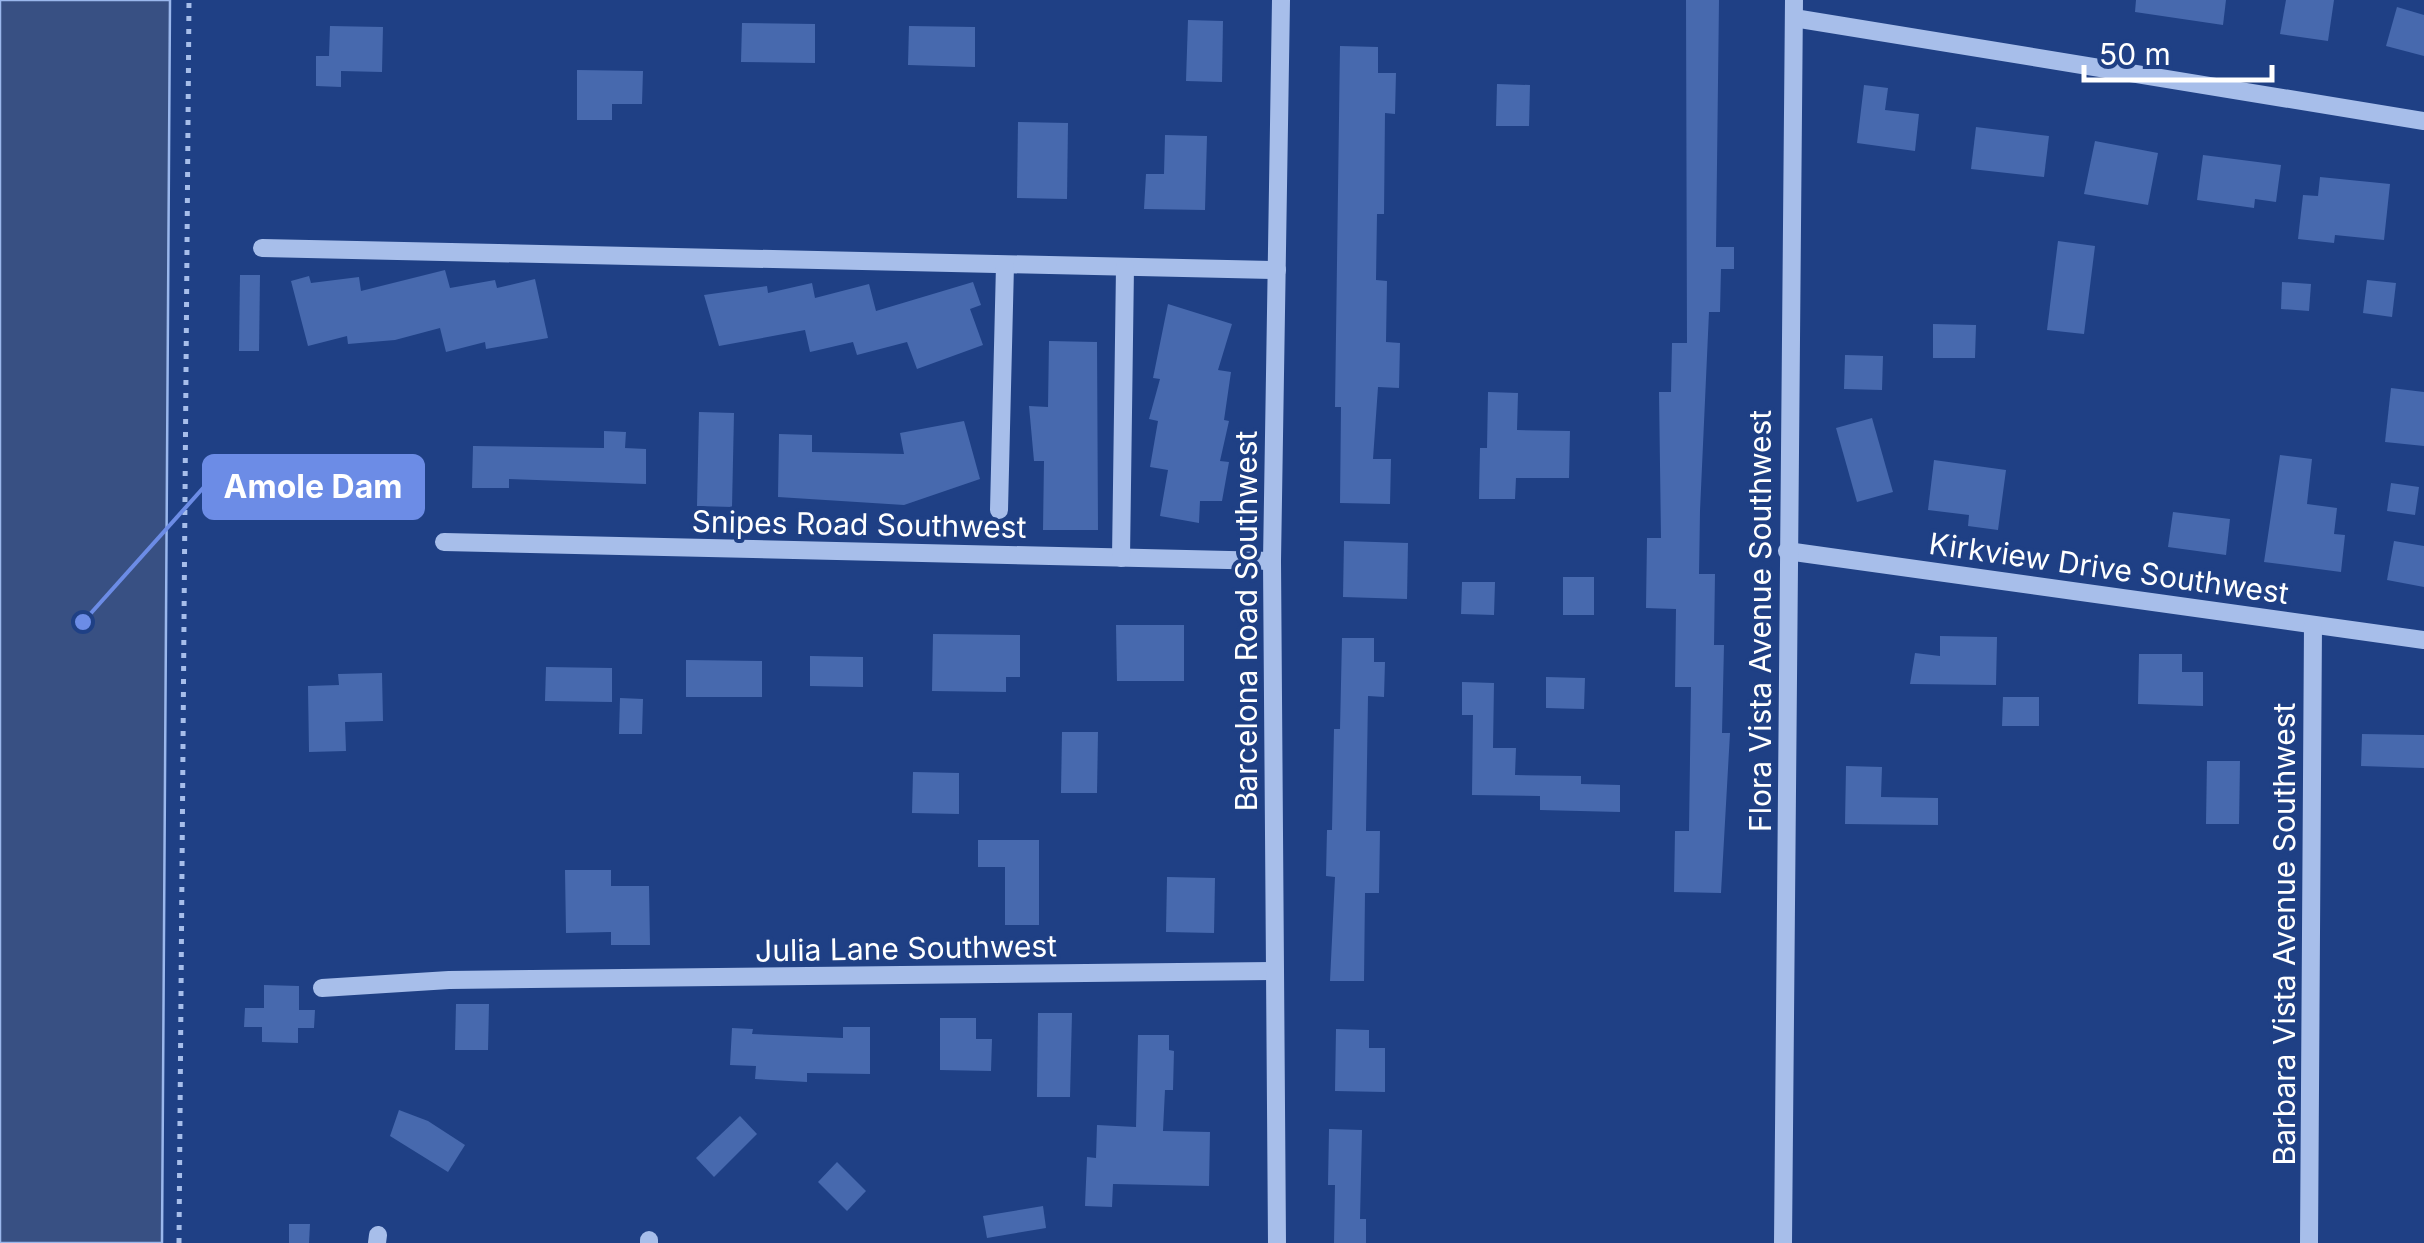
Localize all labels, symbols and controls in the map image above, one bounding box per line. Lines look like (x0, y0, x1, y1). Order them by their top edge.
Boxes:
scale bar (2084, 20, 2272, 82)
text: 50 m (2099, 36, 2171, 72)
street label: Flora Vista Avenue Southwest (1742, 410, 1778, 832)
street label: Barcelona Road Southwest (1228, 430, 1264, 811)
callout: Amole Dam (204, 456, 423, 518)
text: Amole Dam (224, 467, 402, 506)
street label: Snipes Road Southwest (691, 503, 1027, 545)
street label: Kirkview Drive Southwest (1927, 525, 2291, 611)
street label: Barbara Vista Avenue Southwest (2266, 702, 2302, 1165)
street label: Julia Lane Southwest (755, 927, 1057, 969)

